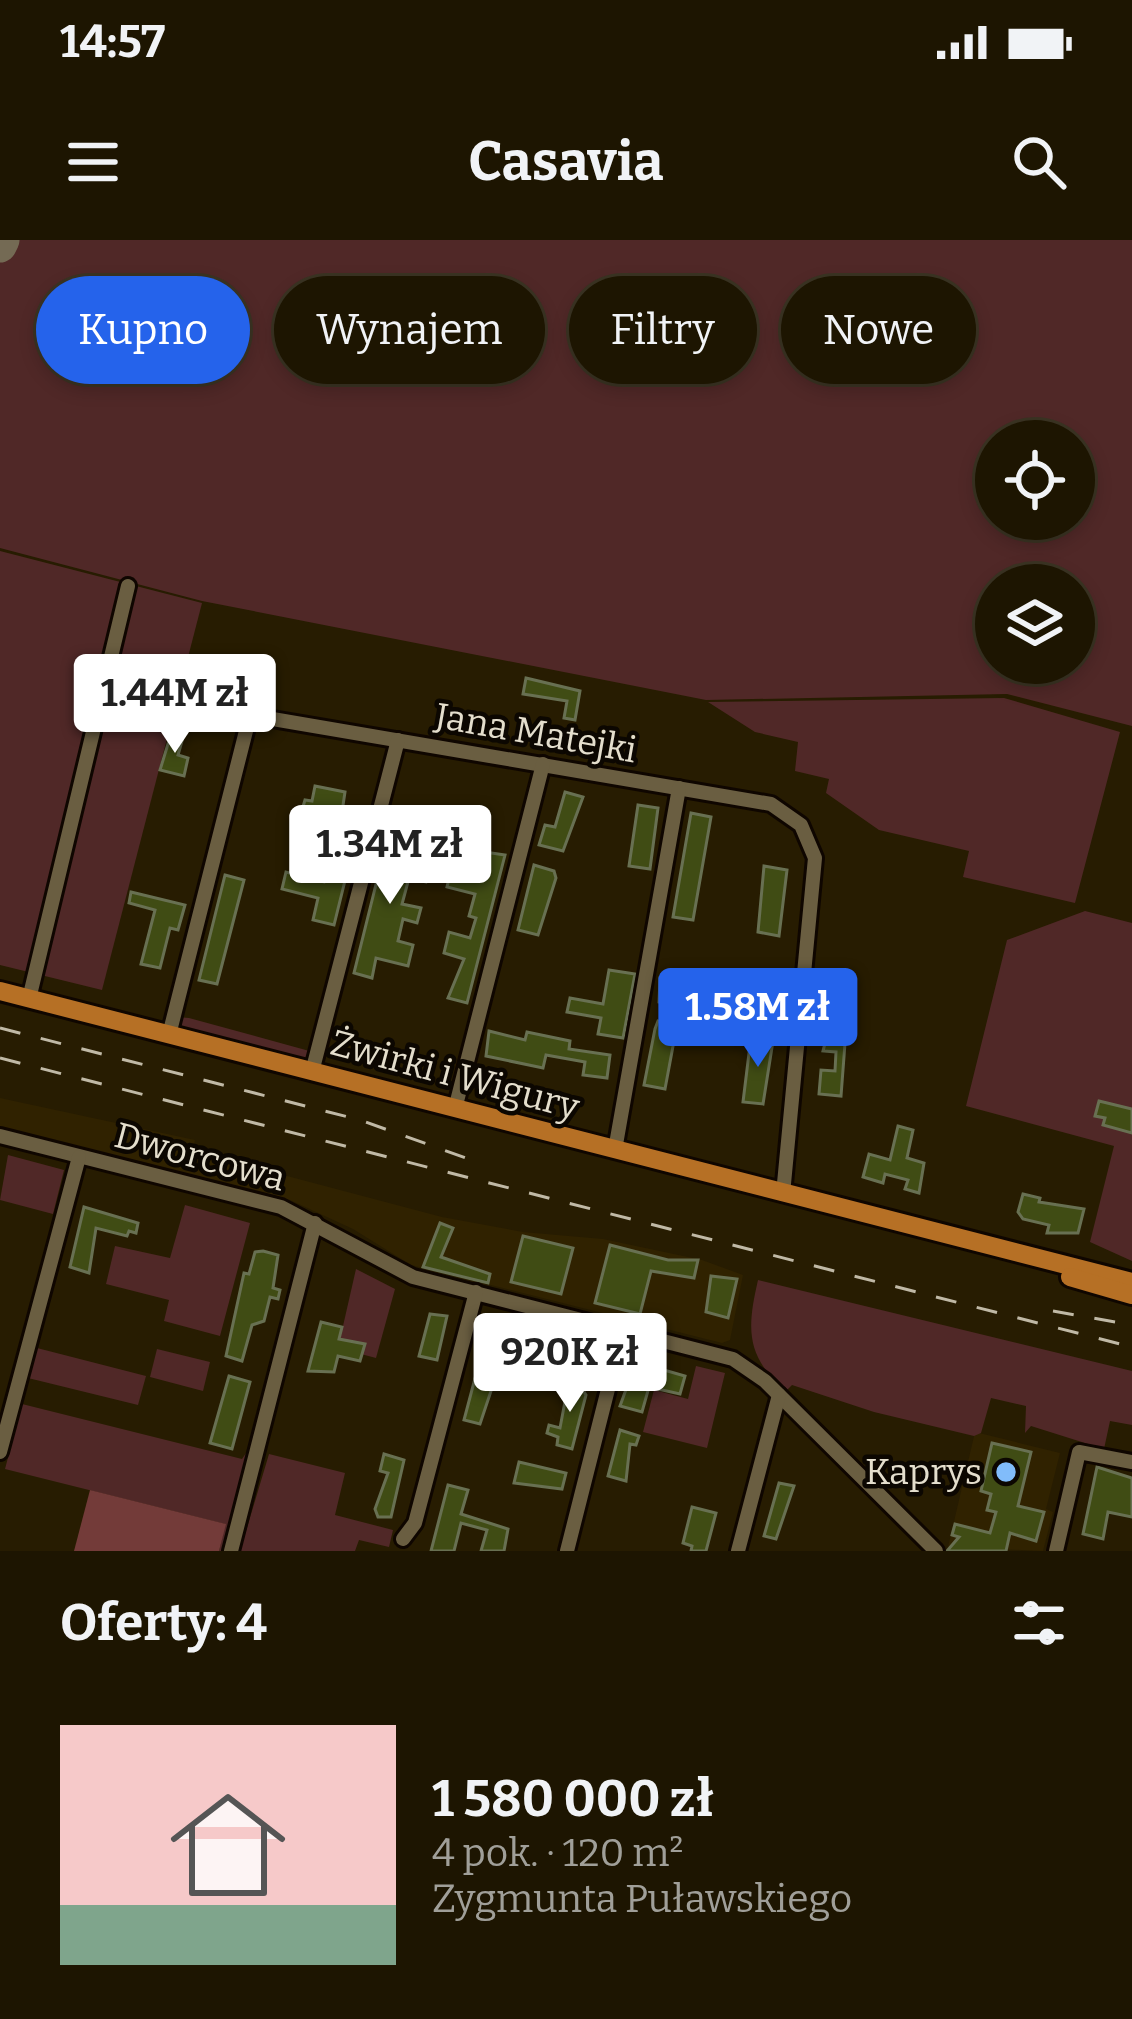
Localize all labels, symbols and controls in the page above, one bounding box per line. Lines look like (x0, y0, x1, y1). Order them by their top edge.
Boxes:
text: 14:57 (60, 15, 165, 69)
icon: menu (60, 129, 126, 195)
icon: search (1006, 129, 1072, 195)
text: Casavia (468, 130, 664, 194)
chip: Kupno (36, 276, 250, 384)
chip: Wynajem (274, 276, 545, 384)
chip: Filtry (569, 276, 757, 384)
chip: Nowe (781, 276, 976, 384)
map controls (975, 420, 1095, 684)
button: locate (975, 420, 1095, 540)
button: layers (975, 564, 1095, 684)
pin: 1.44M zł (51, 654, 299, 756)
text: 1.44M zł (101, 670, 249, 716)
street label: Jana Matejki (431, 693, 640, 772)
pin: 1.34M zł (266, 805, 514, 907)
text: 1.34M zł (316, 821, 464, 867)
pin: 1.58M zł (634, 968, 882, 1070)
text: 1.58M zł (685, 984, 831, 1030)
street label: Żwirki i Wigury (326, 1021, 585, 1130)
street label: Dworcowa (110, 1113, 290, 1201)
pin: 920K zł (459, 1313, 681, 1415)
text: 920K zł (501, 1329, 639, 1375)
place label: Kaprys (865, 1450, 982, 1494)
marker: Kaprys (993, 1459, 1019, 1485)
icon: filters (1006, 1590, 1072, 1656)
text: Oferty: 4 (60, 1592, 267, 1654)
text: 1 580 000 zł (432, 1768, 714, 1830)
icon: home (156, 1773, 300, 1917)
text: 4 pok. · 120 m² (432, 1830, 683, 1876)
text: Zygmunta Puławskiego (432, 1876, 852, 1922)

